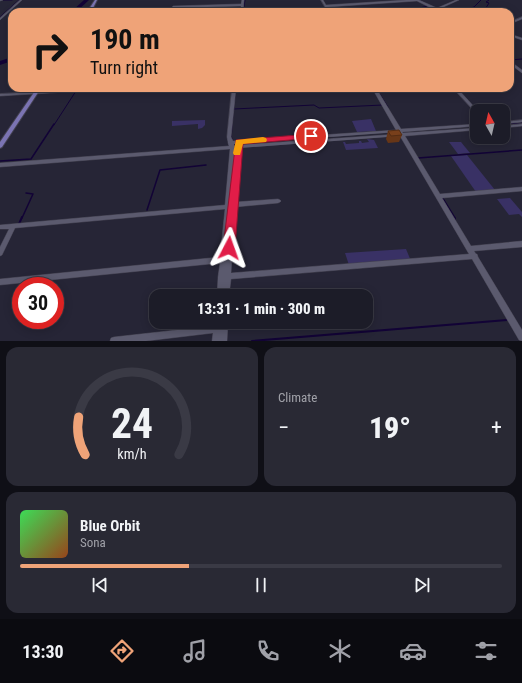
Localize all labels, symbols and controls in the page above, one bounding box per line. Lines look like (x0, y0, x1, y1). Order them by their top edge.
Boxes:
text: 190 m (90, 23, 160, 56)
icon: right (24, 24, 76, 76)
text: Turn right (90, 57, 158, 78)
north arrow (470, 104, 510, 144)
map controls (470, 104, 510, 144)
pin (294, 119, 328, 153)
icon: arrive (300, 125, 322, 147)
position arrow (208, 227, 250, 269)
speed limit sign: 30 (12, 277, 64, 329)
text: 13:31 · 1 min · 300 m (197, 300, 325, 318)
text: Climate (278, 390, 317, 405)
text: 24 (111, 398, 153, 447)
text: 19° (369, 410, 411, 445)
text: − (278, 415, 289, 440)
text: + (491, 415, 502, 440)
text: km/h (117, 445, 147, 461)
text: Blue Orbit (80, 517, 140, 535)
text: Sona (80, 535, 106, 550)
icon: previous (89, 574, 111, 596)
icon: pause (250, 574, 272, 596)
icon: next (411, 574, 433, 596)
icon: directions (108, 637, 136, 665)
icon: music (181, 637, 209, 665)
icon: phone (254, 637, 282, 665)
icon: climate (326, 637, 354, 665)
icon: car (399, 637, 427, 665)
icon: filters (472, 637, 500, 665)
text: 13:30 (22, 641, 64, 662)

